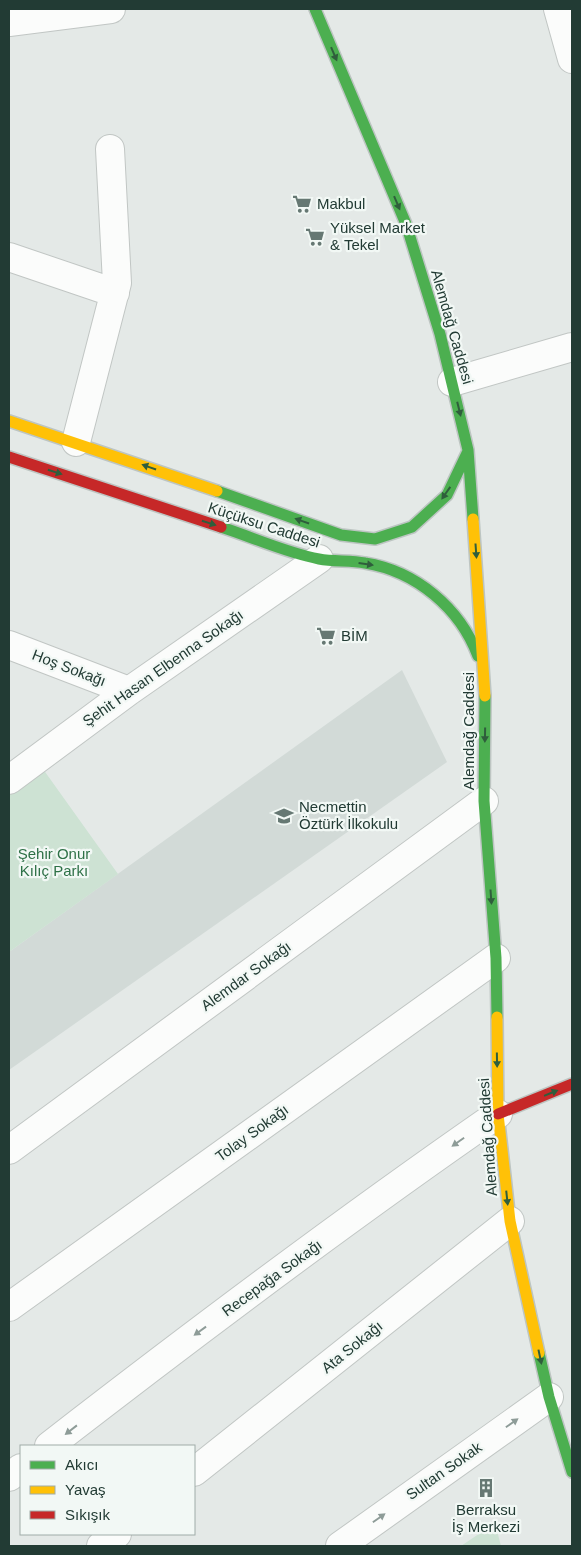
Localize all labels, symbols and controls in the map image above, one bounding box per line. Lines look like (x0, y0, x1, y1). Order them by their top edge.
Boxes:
one-way arrow (330, 47, 338, 61)
supermarket icon: Makbul (291, 193, 313, 215)
place label: Makbul (317, 195, 365, 212)
one-way arrow (394, 196, 402, 210)
place label: Yüksel Market & Tekel (330, 219, 426, 253)
supermarket icon: Yüksel Market & Tekel (304, 226, 326, 248)
street label: Alemdağ Caddesi (428, 268, 477, 386)
one-way arrow (455, 402, 463, 417)
one-way arrow (141, 463, 156, 471)
one-way arrow (48, 468, 63, 476)
one-way arrow (441, 486, 451, 500)
street label: Küçüksu Caddesi (206, 498, 322, 551)
one-way arrow (295, 517, 310, 525)
one-way arrow (202, 520, 217, 527)
one-way arrow (472, 543, 480, 559)
one-way arrow (358, 560, 374, 568)
street label: Şehit Hasan Elbenna Sokağı (79, 606, 246, 730)
supermarket icon: BİM (315, 625, 337, 647)
place label: BİM (341, 627, 368, 644)
street label: Hoş Sokağı (30, 646, 108, 689)
street label: Alemdağ Caddesi (460, 672, 477, 790)
one-way arrow (481, 727, 489, 743)
place label: Necmettin Öztürk İlkokulu (299, 798, 398, 832)
school or university icon: Necmettin Öztürk İlkokulu (273, 805, 295, 827)
park label: Şehir Onur Kılıç Parkı (18, 845, 90, 879)
one-way arrow (488, 890, 496, 906)
street label: Alemdar Sokağı (198, 937, 294, 1014)
one-way arrow (493, 1052, 501, 1068)
street label: Alemdağ Caddesi (475, 1077, 500, 1197)
one-way arrow (544, 1088, 558, 1096)
street label: Tolay Sokağı (212, 1100, 291, 1165)
one-way arrow (451, 1137, 465, 1147)
one-way arrow (503, 1190, 511, 1206)
street label: Recepağa Sokağı (218, 1236, 325, 1320)
street label: Ata Sokağı (318, 1317, 386, 1376)
one-way arrow (193, 1326, 207, 1336)
one-way arrow (536, 1349, 544, 1364)
one-way arrow (505, 1418, 518, 1429)
one-way arrow (65, 1424, 78, 1435)
street label: Sultan Sokak (403, 1438, 485, 1503)
legend (20, 1445, 195, 1535)
text: Akıcı (65, 1456, 98, 1473)
building icon: Berraksu İş Merkezi (475, 1477, 497, 1499)
text: Yavaş (65, 1481, 106, 1498)
place label: Berraksu İş Merkezi (452, 1501, 520, 1535)
text: Sıkışık (65, 1506, 111, 1523)
one-way arrow (372, 1512, 385, 1523)

